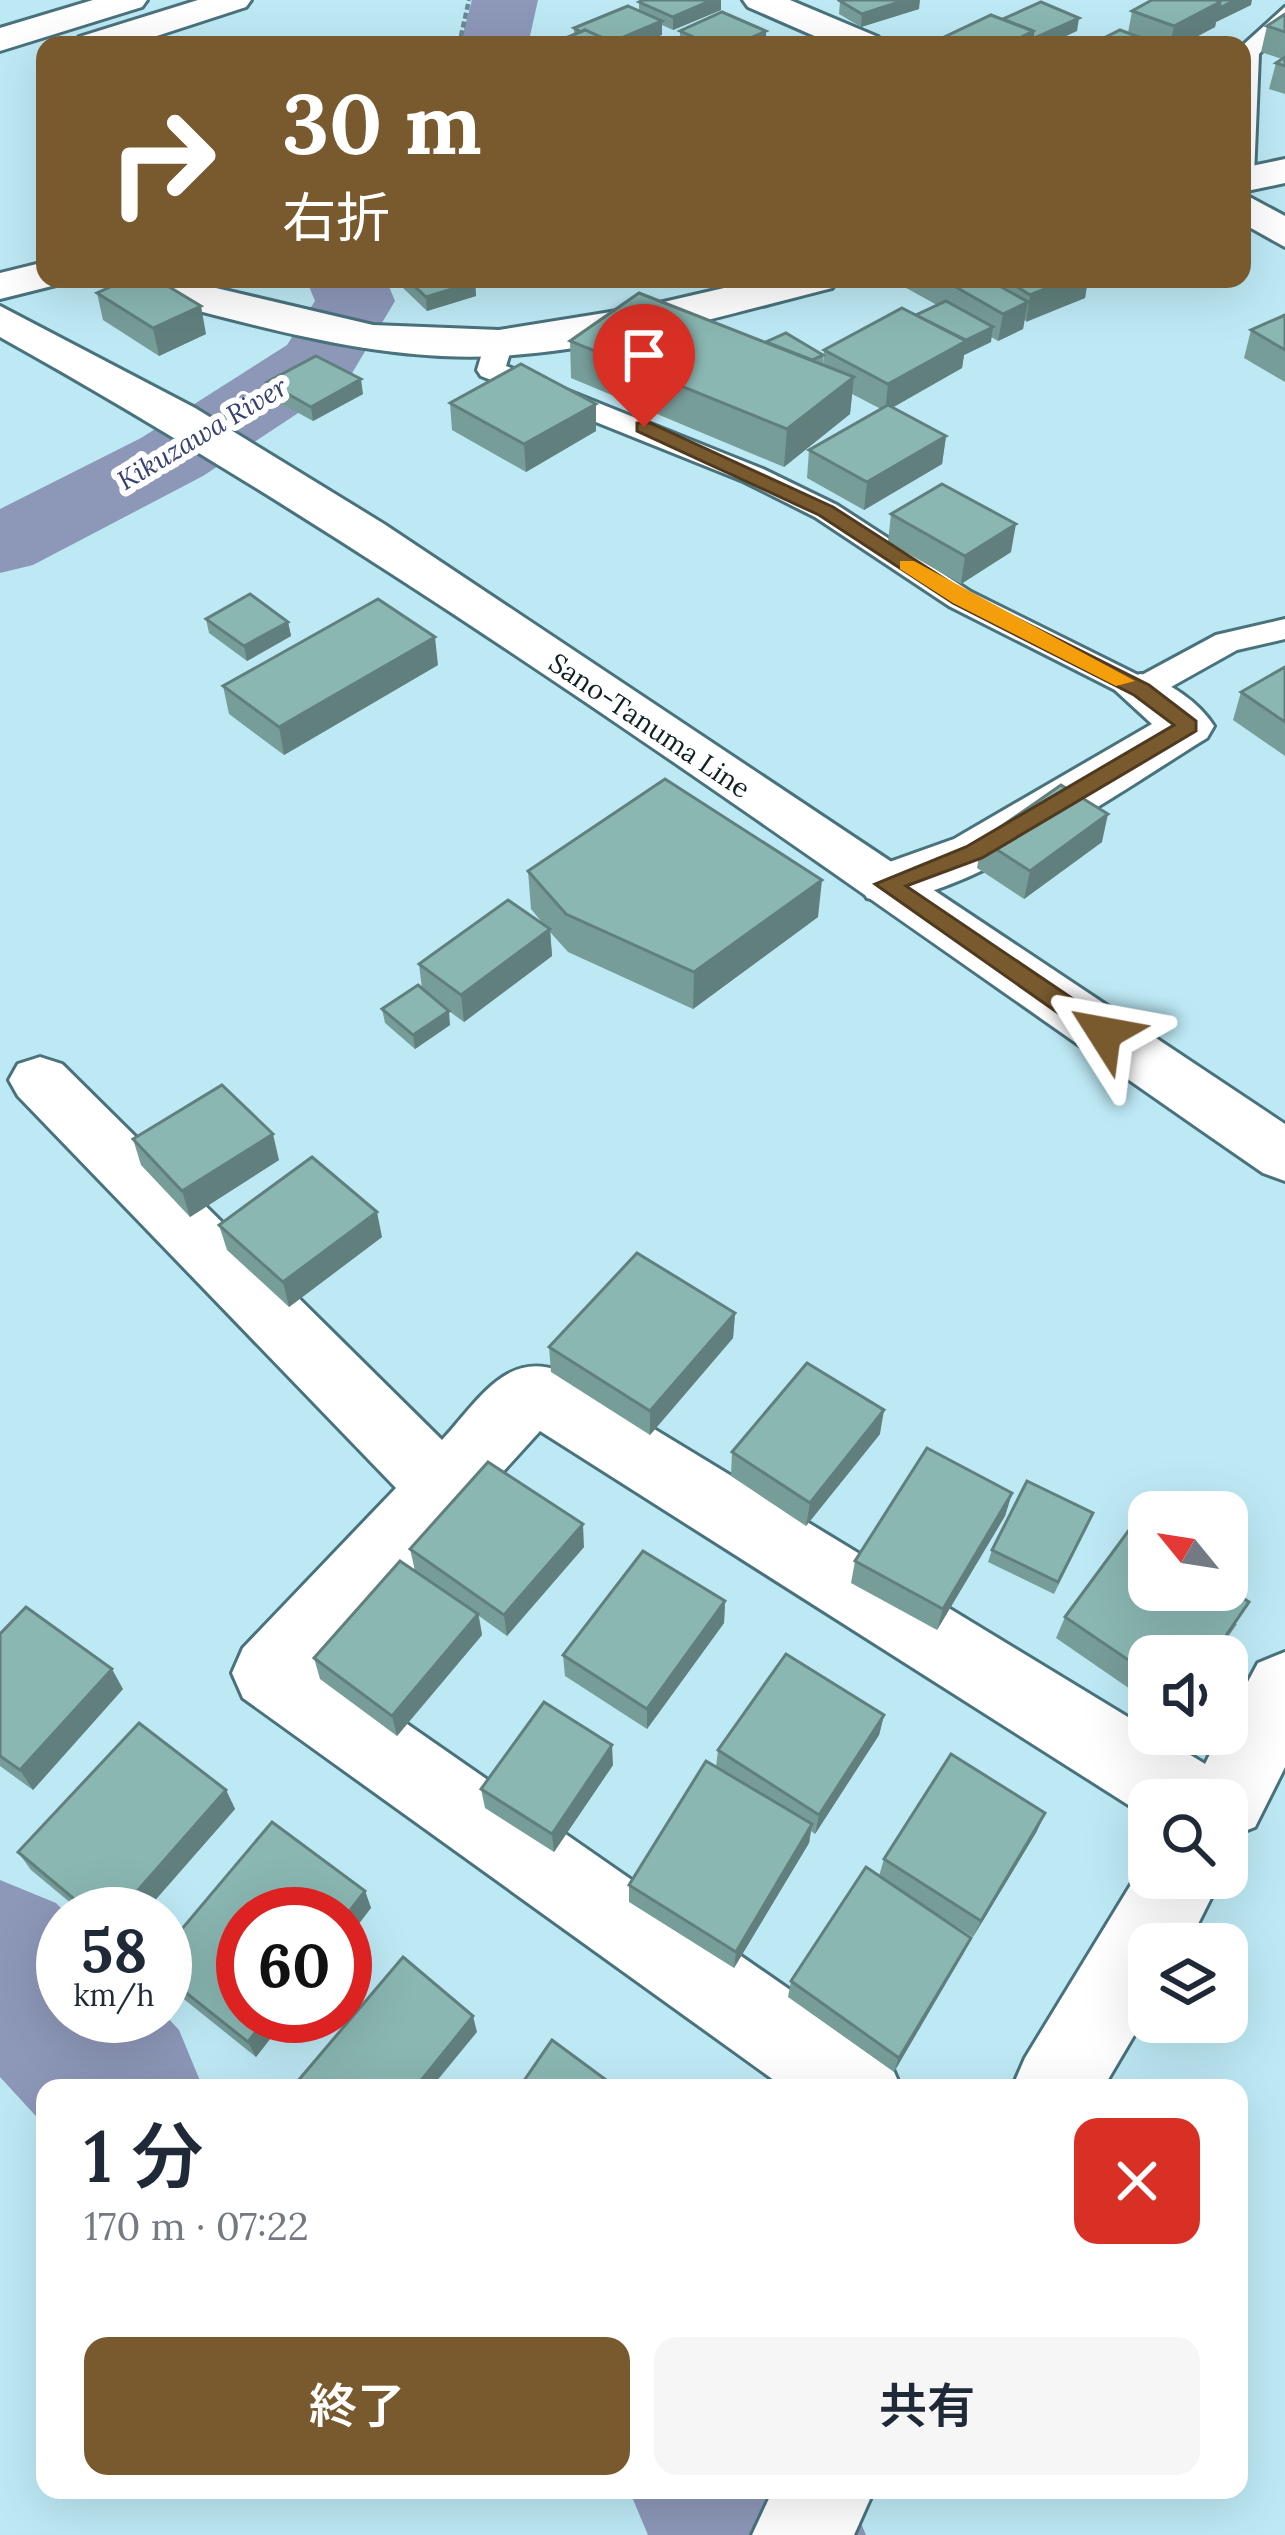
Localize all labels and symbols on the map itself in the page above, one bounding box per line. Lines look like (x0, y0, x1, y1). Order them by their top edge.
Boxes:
pin (593, 304, 695, 427)
water label: Kikuzawa River (111, 369, 294, 497)
street label: Sano-Tanuma Line (543, 645, 757, 805)
position arrow (1041, 970, 1167, 1096)
north arrow (1128, 1491, 1248, 1611)
speed limit sign: 60 (216, 1887, 372, 2043)

